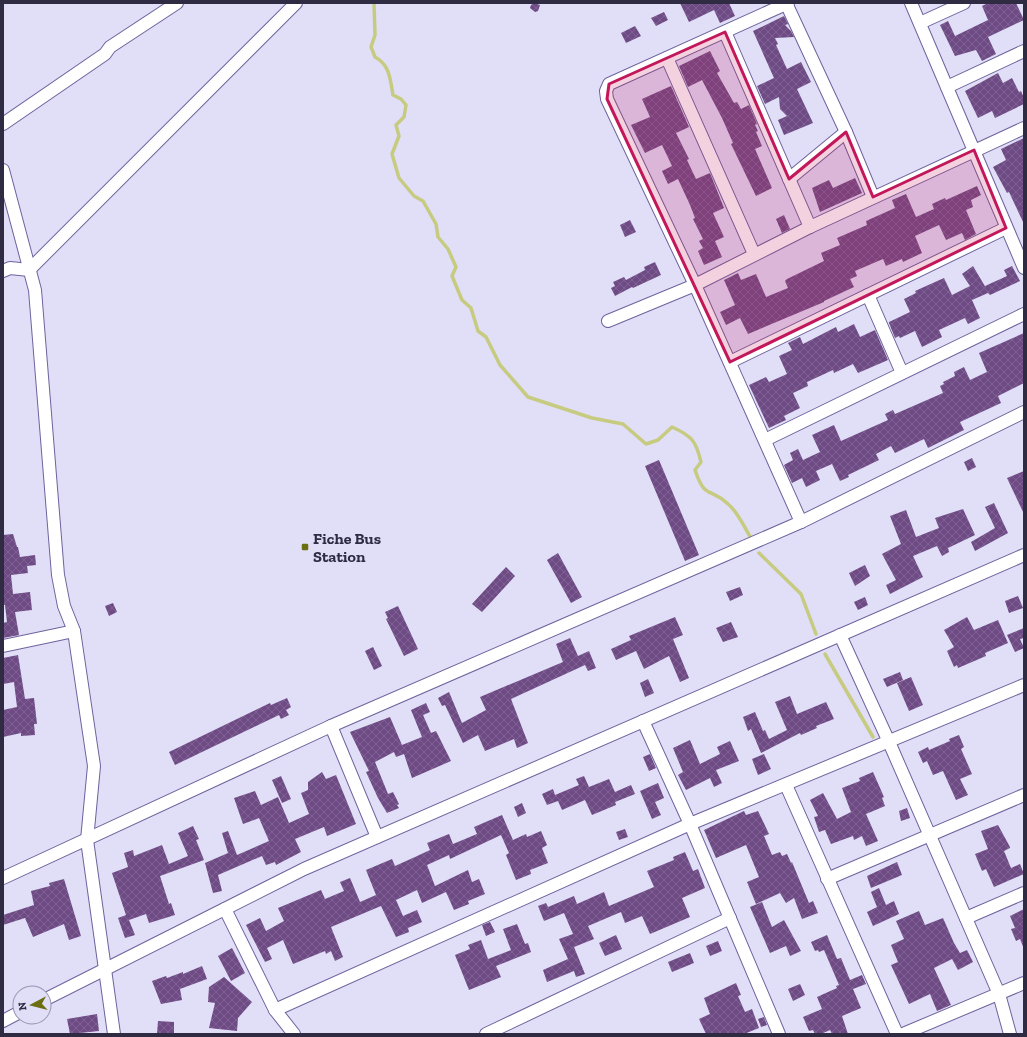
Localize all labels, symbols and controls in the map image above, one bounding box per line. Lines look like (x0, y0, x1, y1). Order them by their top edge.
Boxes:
place label: Fiche Bus Station (313, 529, 381, 566)
marker: Fiche Bus Station (300, 542, 310, 552)
north arrow (12, 985, 52, 1025)
text: N (16, 1001, 30, 1011)

